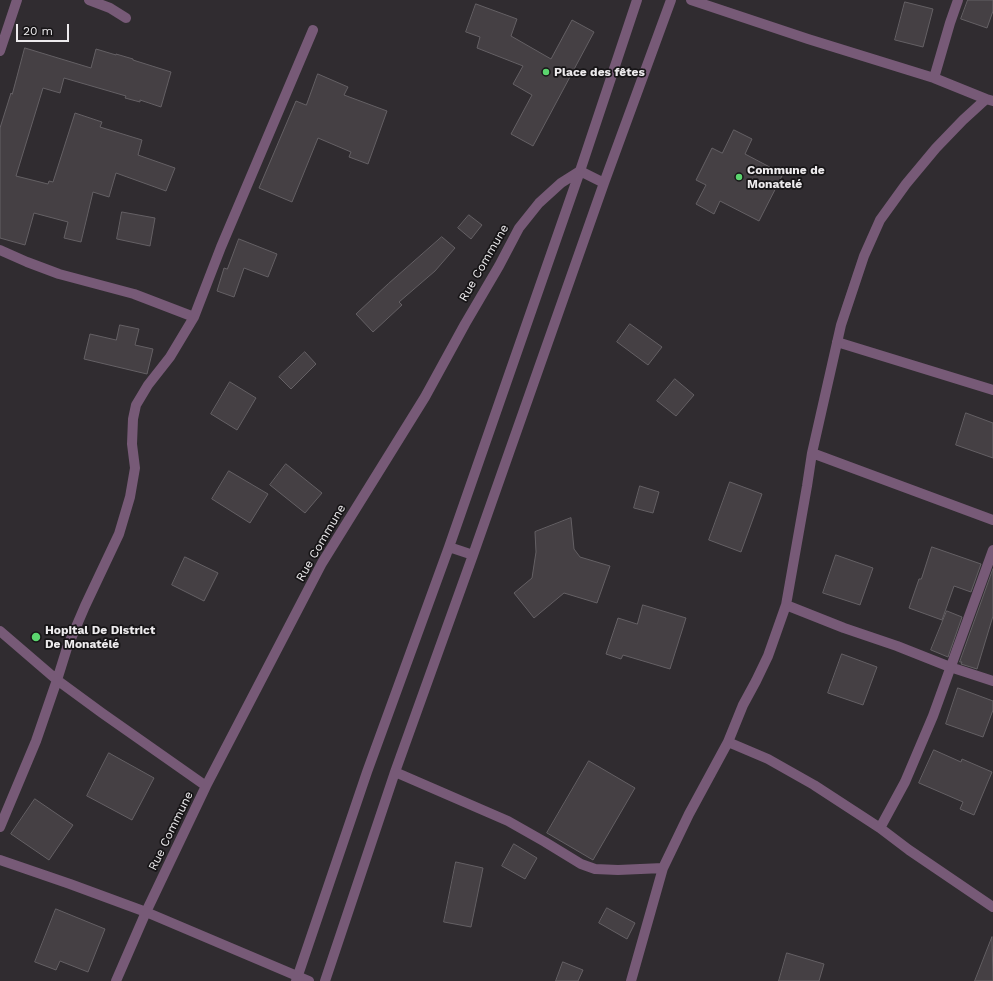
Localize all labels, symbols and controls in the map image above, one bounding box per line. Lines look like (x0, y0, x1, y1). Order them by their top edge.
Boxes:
scale bar (18, 16, 71, 42)
text: 20 m (23, 24, 53, 38)
place label: Place des fêtes (554, 65, 645, 79)
marker: Place des fêtes (541, 67, 551, 77)
place label: Commune de Monatelé (747, 163, 825, 191)
marker: Commune de Monatelé (734, 172, 744, 182)
street label: Rue Commune (456, 222, 512, 304)
street label: Rue Commune (293, 502, 349, 584)
place label: Hopital De District De Monatélé (45, 623, 155, 651)
marker: Hopital De District De Monatélé (30, 631, 42, 643)
street label: Rue Commune (146, 789, 196, 873)

